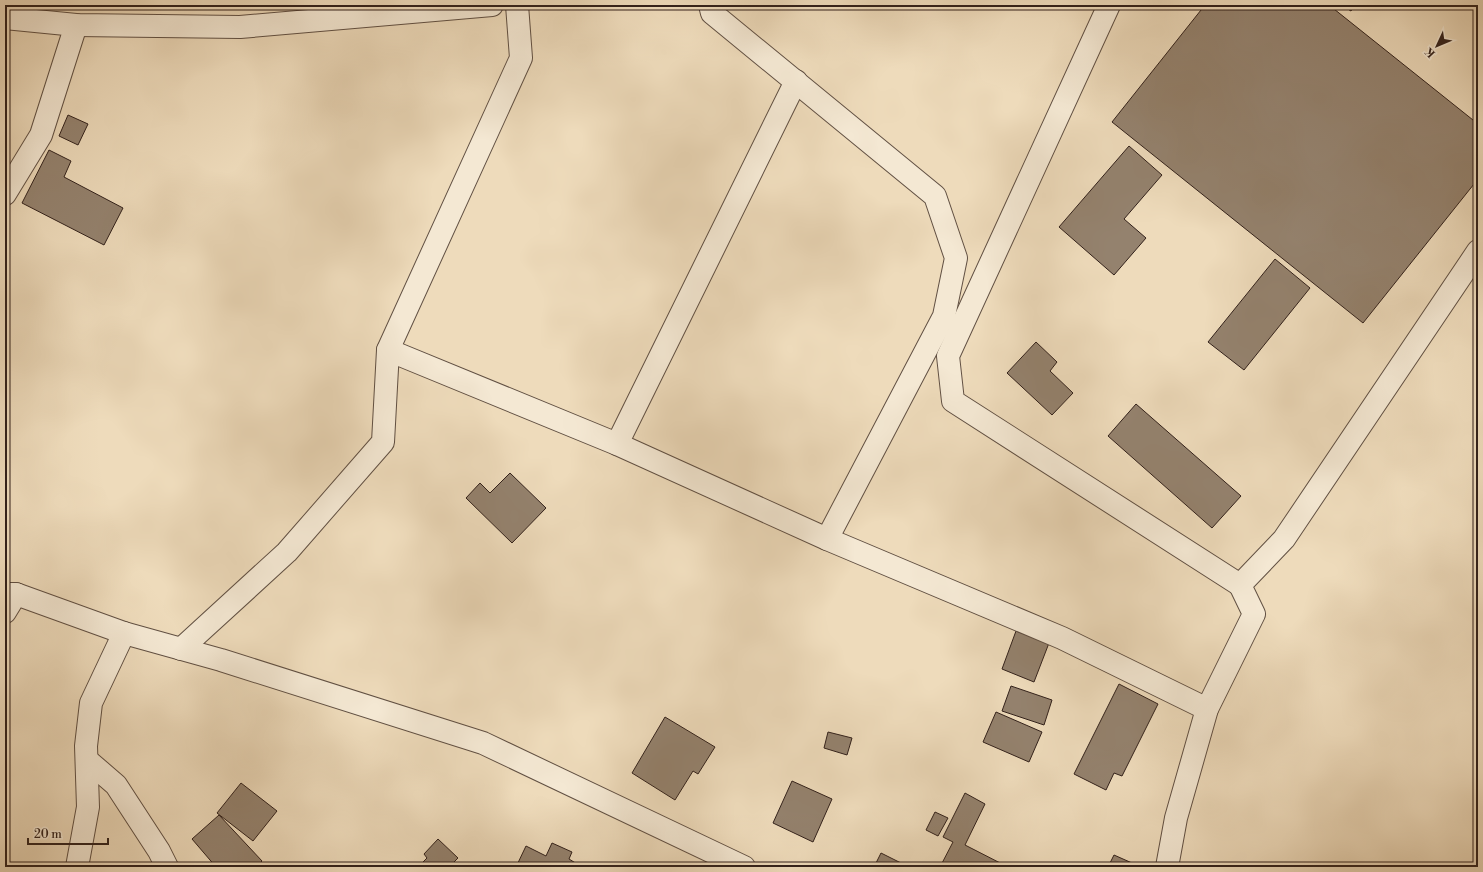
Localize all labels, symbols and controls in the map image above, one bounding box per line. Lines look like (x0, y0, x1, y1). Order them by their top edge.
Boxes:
north arrow (1417, 26, 1457, 66)
text: K (1422, 43, 1439, 60)
scale bar (28, 820, 108, 846)
text: 20 m (34, 827, 62, 842)

